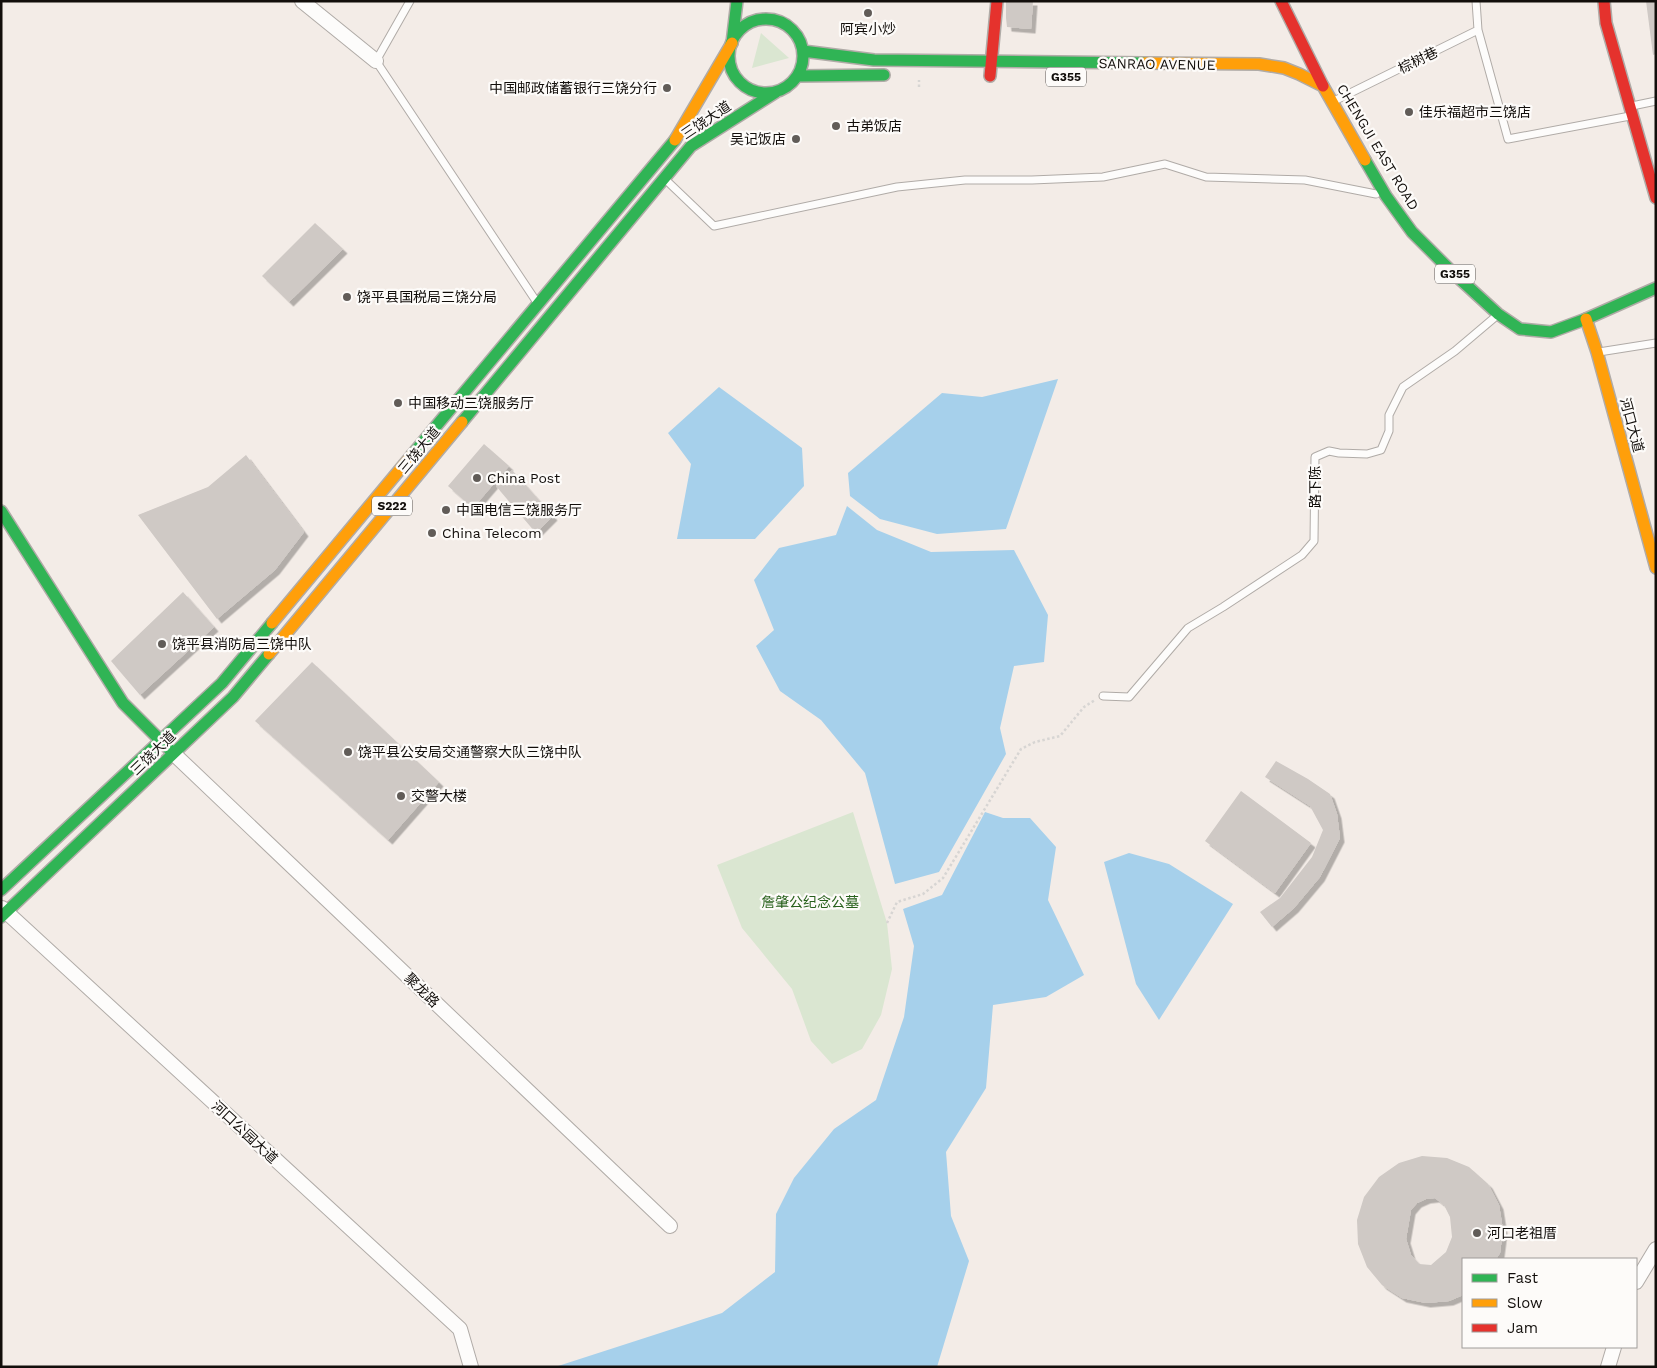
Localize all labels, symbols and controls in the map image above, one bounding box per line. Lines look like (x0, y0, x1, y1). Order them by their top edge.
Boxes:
marker: 阿宾小炒 (862, 7, 874, 19)
place label: 阿宾小炒 (840, 21, 896, 37)
street label: 棕树巷 (1396, 44, 1440, 76)
street label: SANRAO AVENUE (1098, 55, 1216, 73)
road number: G355 (1046, 68, 1086, 86)
place label: 中国邮政储蓄银行三饶分行 (489, 80, 657, 96)
street label: CHENGJI EAST ROAD (1334, 81, 1422, 213)
marker: 中国邮政储蓄银行三饶分行 (661, 82, 673, 94)
street label: 三饶大道 (678, 98, 734, 142)
place label: 佳乐福超市三饶店 (1419, 104, 1531, 120)
marker: 佳乐福超市三饶店 (1403, 106, 1415, 118)
place label: 古弟饭店 (846, 118, 902, 134)
marker: 古弟饭店 (830, 120, 842, 132)
place label: 吴记饭店 (730, 131, 786, 147)
marker: 吴记饭店 (790, 133, 802, 145)
road number: G355 (1435, 264, 1475, 284)
place label: 饶平县国税局三饶分局 (357, 289, 497, 305)
marker: 饶平县国税局三饶分局 (341, 291, 353, 303)
place label: 中国移动三饶服务厅 (408, 395, 534, 411)
street label: 河口大道 (1617, 396, 1647, 454)
marker: 中国移动三饶服务厅 (392, 397, 404, 409)
street label: 三饶大道 (395, 423, 443, 477)
street label: 路下陈 (1307, 466, 1323, 508)
place label: China Post (487, 470, 560, 486)
marker: China Post (471, 472, 483, 484)
road number: S222 (372, 496, 412, 516)
place label: 中国电信三饶服务厅 (456, 502, 582, 518)
marker: 中国电信三饶服务厅 (440, 504, 452, 516)
place label: China Telecom (442, 525, 542, 541)
marker: China Telecom (426, 527, 438, 539)
place label: 饶平县消防局三饶中队 (172, 636, 312, 652)
marker: 饶平县消防局三饶中队 (156, 638, 168, 650)
street label: 三饶大道 (127, 728, 179, 778)
place label: 饶平县公安局交通警察大队三饶中队 (358, 744, 582, 760)
marker: 饶平县公安局交通警察大队三饶中队 (342, 746, 354, 758)
place label: 交警大楼 (411, 788, 467, 804)
marker: 交警大楼 (395, 790, 407, 802)
park label: 詹肇公纪念公墓 (761, 894, 859, 910)
street label: 聚龙路 (401, 970, 443, 1010)
street label: 河口公园大道 (209, 1098, 281, 1166)
place label: 河口老祖厝 (1487, 1225, 1557, 1241)
marker: 河口老祖厝 (1471, 1227, 1483, 1239)
legend (1462, 1258, 1637, 1348)
text: Fast (1507, 1269, 1539, 1287)
text: Slow (1507, 1294, 1543, 1312)
text: Jam (1507, 1319, 1538, 1337)

